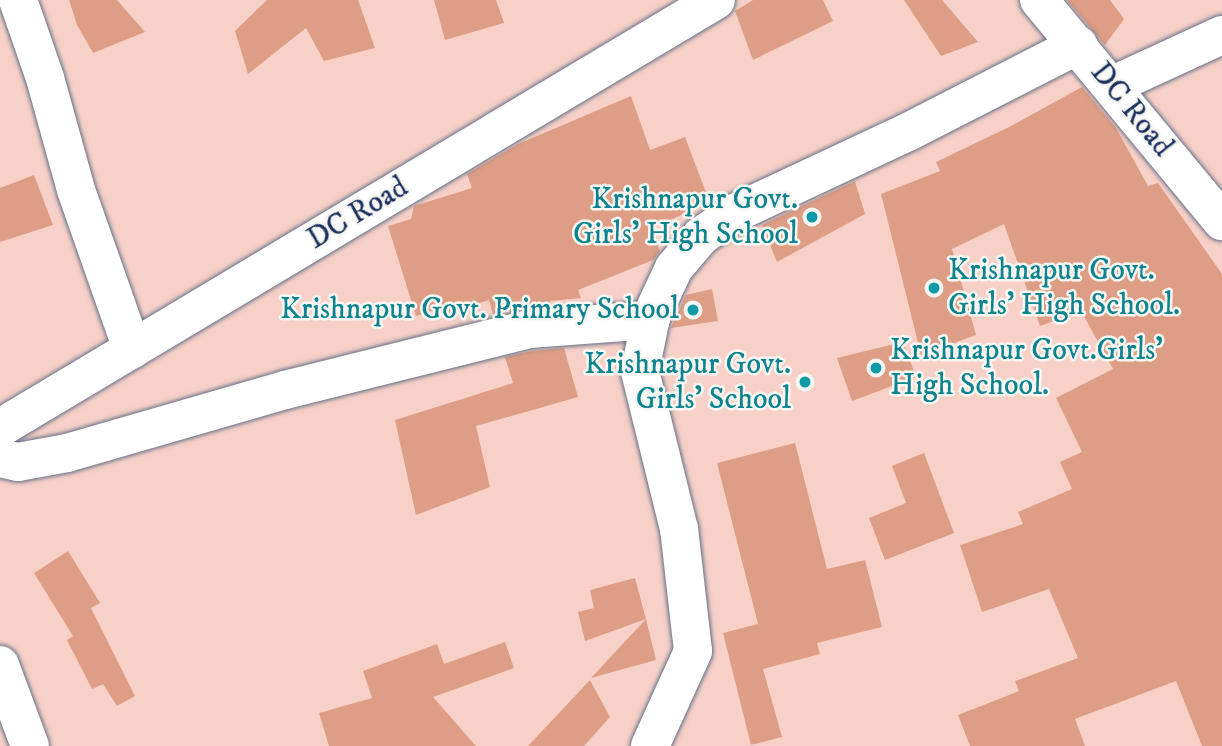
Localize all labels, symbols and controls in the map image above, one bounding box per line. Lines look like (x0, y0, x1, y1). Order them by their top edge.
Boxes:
street label: DC Road (1082, 56, 1180, 164)
street label: DC Road (301, 170, 415, 258)
place label: Krishnapur Govt. Girls' High School (573, 182, 798, 252)
marker: Krishnapur Govt. Girls' High School (804, 209, 820, 225)
place label: Krishnapur Govt. Girls' High School. (948, 253, 1180, 324)
marker: Krishnapur Govt. Girls' High School. (926, 280, 942, 296)
place label: Krishnapur Govt. Primary School (280, 292, 679, 328)
marker: Krishnapur Govt. Primary School (685, 302, 701, 318)
place label: Krishnapur Govt.Girls' High School. (890, 333, 1163, 404)
place label: Krishnapur Govt. Girls' School (584, 347, 791, 418)
marker: Krishnapur Govt.Girls' High School. (868, 360, 884, 376)
marker: Krishnapur Govt. Girls' School (797, 374, 813, 390)

